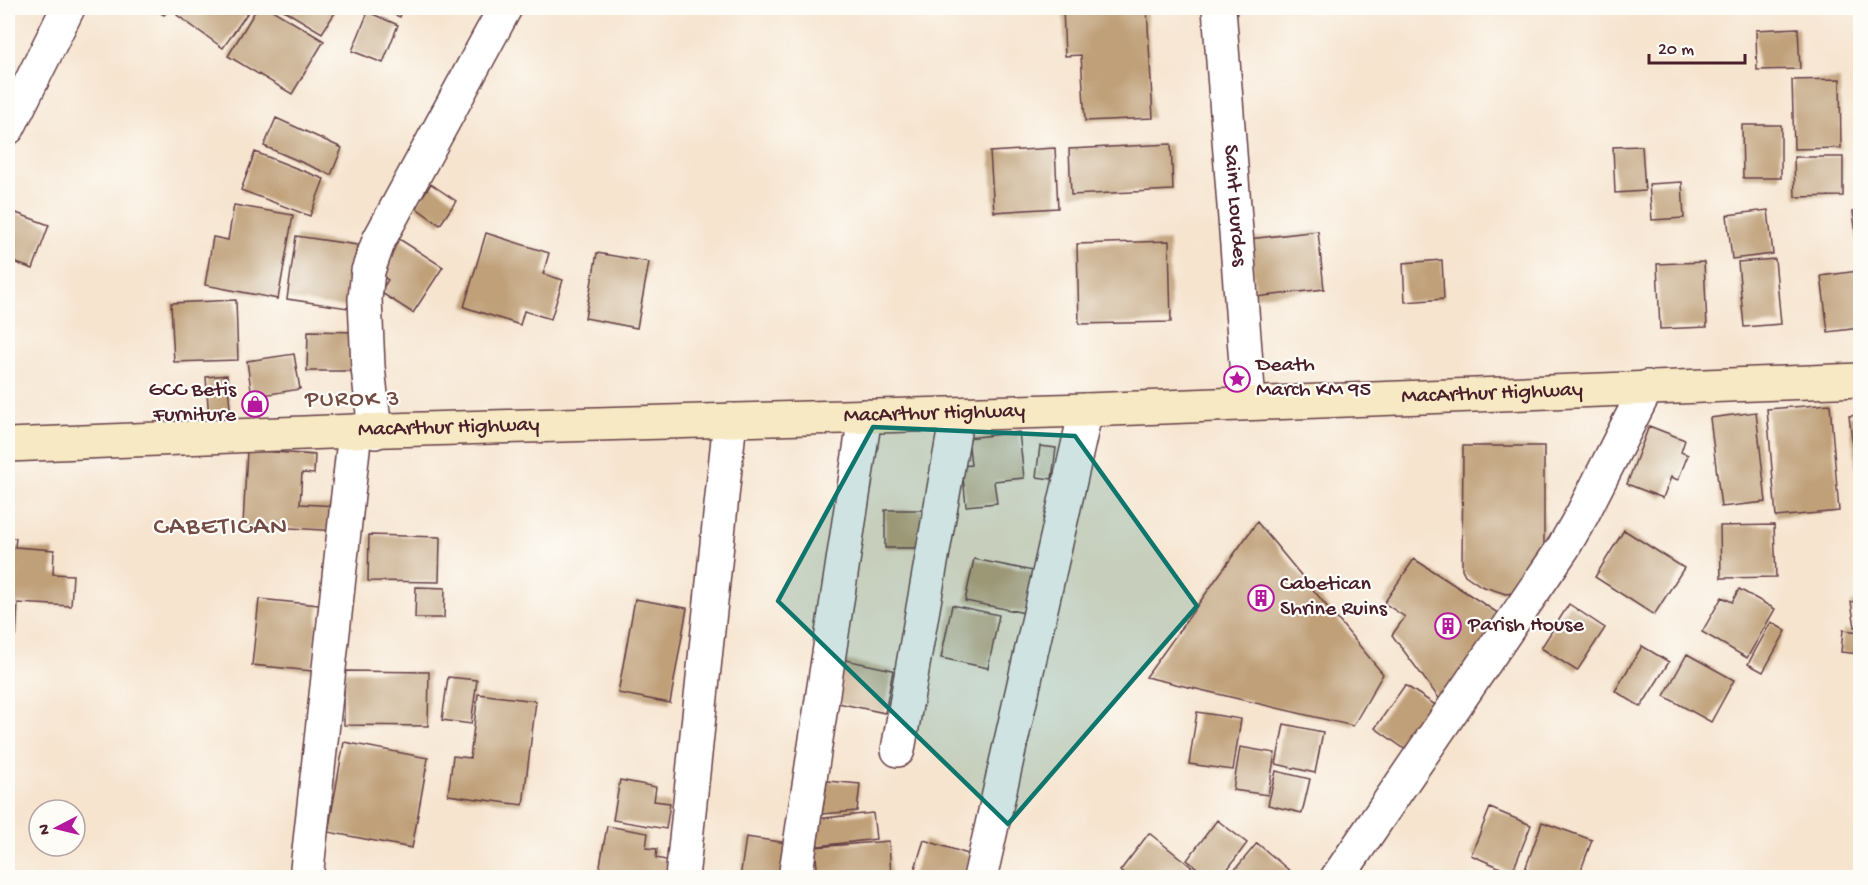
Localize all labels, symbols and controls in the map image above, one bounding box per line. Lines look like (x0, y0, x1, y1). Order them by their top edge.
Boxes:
scale bar (1649, 27, 1745, 65)
text: 20 m (1658, 40, 1694, 61)
street label: Saint Lourdes (1216, 144, 1252, 268)
place label: Death March KM 95 (1254, 353, 1371, 404)
place icon: Death March KM 95 (1222, 364, 1252, 394)
place label: GCC Betis Furniture (149, 378, 237, 429)
street label: MacArthur Highway (1401, 378, 1584, 411)
district label: PUROK 3 (304, 386, 401, 415)
shop icon: GCC Betis Furniture (240, 389, 270, 419)
street label: MacArthur Highway (843, 399, 1026, 430)
street label: MacArthur Highway (357, 413, 540, 444)
district label: CABETICAN (153, 513, 289, 544)
place label: Cabetican Shrine Ruins (1280, 572, 1388, 623)
building icon: Cabetican Shrine Ruins (1246, 583, 1276, 613)
building icon: Parish House (1433, 611, 1463, 641)
place label: Parish House (1467, 613, 1584, 639)
north arrow (27, 798, 87, 858)
text: N (35, 823, 56, 836)

